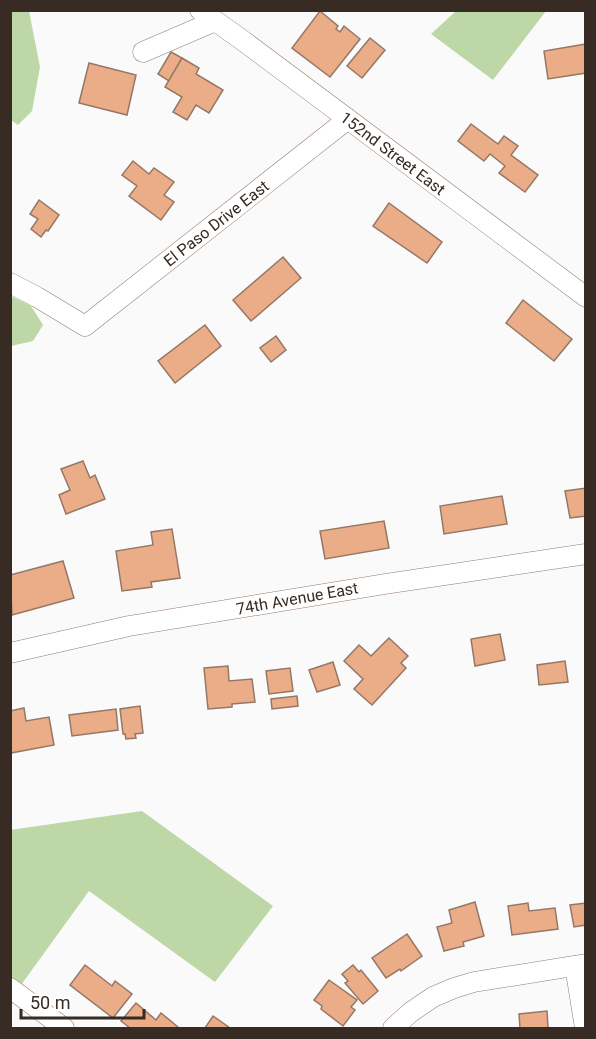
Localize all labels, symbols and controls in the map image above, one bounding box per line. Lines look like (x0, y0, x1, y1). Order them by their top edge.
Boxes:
street label: 152nd Street East (337, 108, 449, 199)
street label: El Paso Drive East (160, 176, 273, 270)
street label: 74th Avenue East (235, 578, 360, 619)
scale bar (21, 982, 144, 1020)
text: 50 m (30, 992, 70, 1013)

